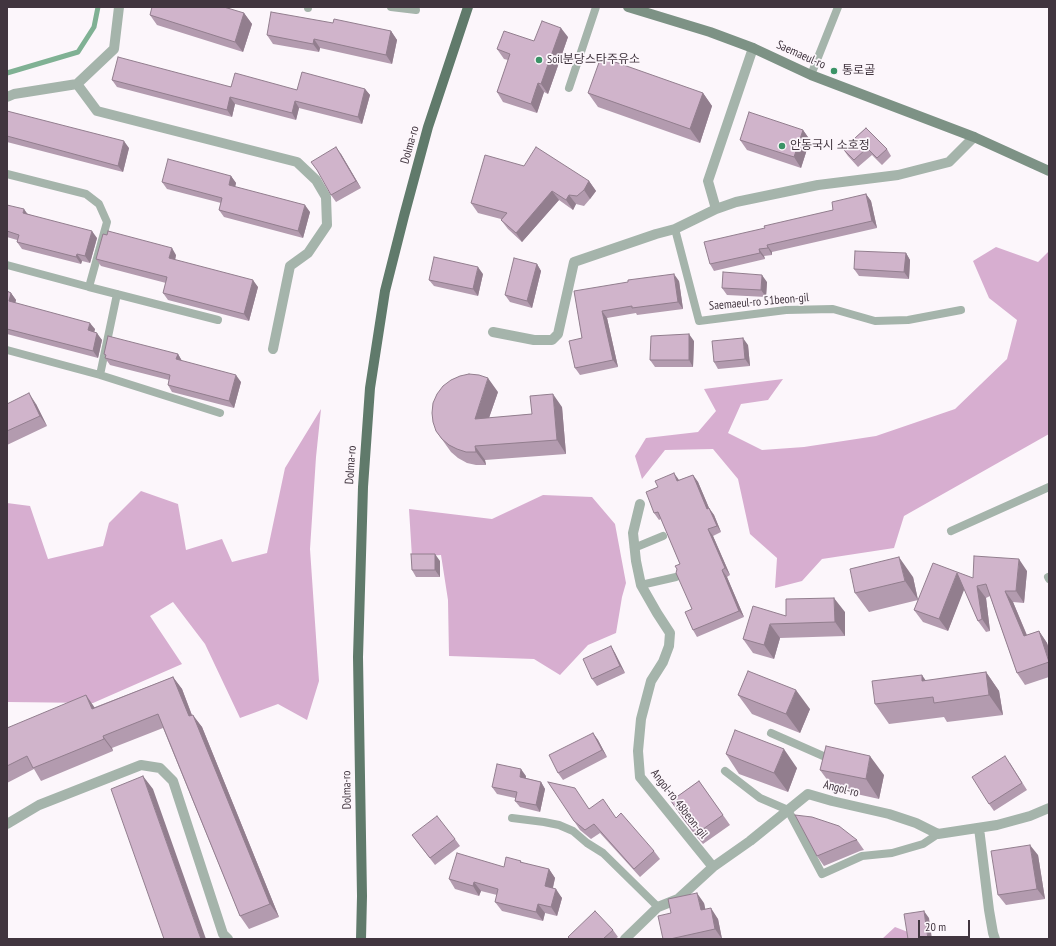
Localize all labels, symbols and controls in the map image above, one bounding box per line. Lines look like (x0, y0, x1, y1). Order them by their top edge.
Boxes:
street label: Saemaeul-ro (774, 38, 828, 72)
place label: Soil분당스타주유소 (547, 53, 640, 67)
marker: Soil분당스타주유소 (534, 55, 544, 65)
place label: 통로골 (842, 64, 875, 78)
marker: 통로골 (829, 66, 839, 76)
street label: Dolma-ro (398, 124, 422, 166)
place label: 안동국시 소호정 (790, 139, 870, 153)
marker: 안동국시 소호정 (777, 141, 787, 151)
street label: Saemaeul-ro 51beon-gil (708, 290, 810, 314)
street label: Dolma-ro (342, 445, 360, 485)
street label: Angol-ro 48beon-gil (647, 766, 711, 842)
street label: Dolma-ro (339, 770, 355, 810)
street label: Angol-ro (822, 778, 860, 800)
scale bar (920, 912, 972, 938)
text: 20 m (925, 919, 946, 934)

